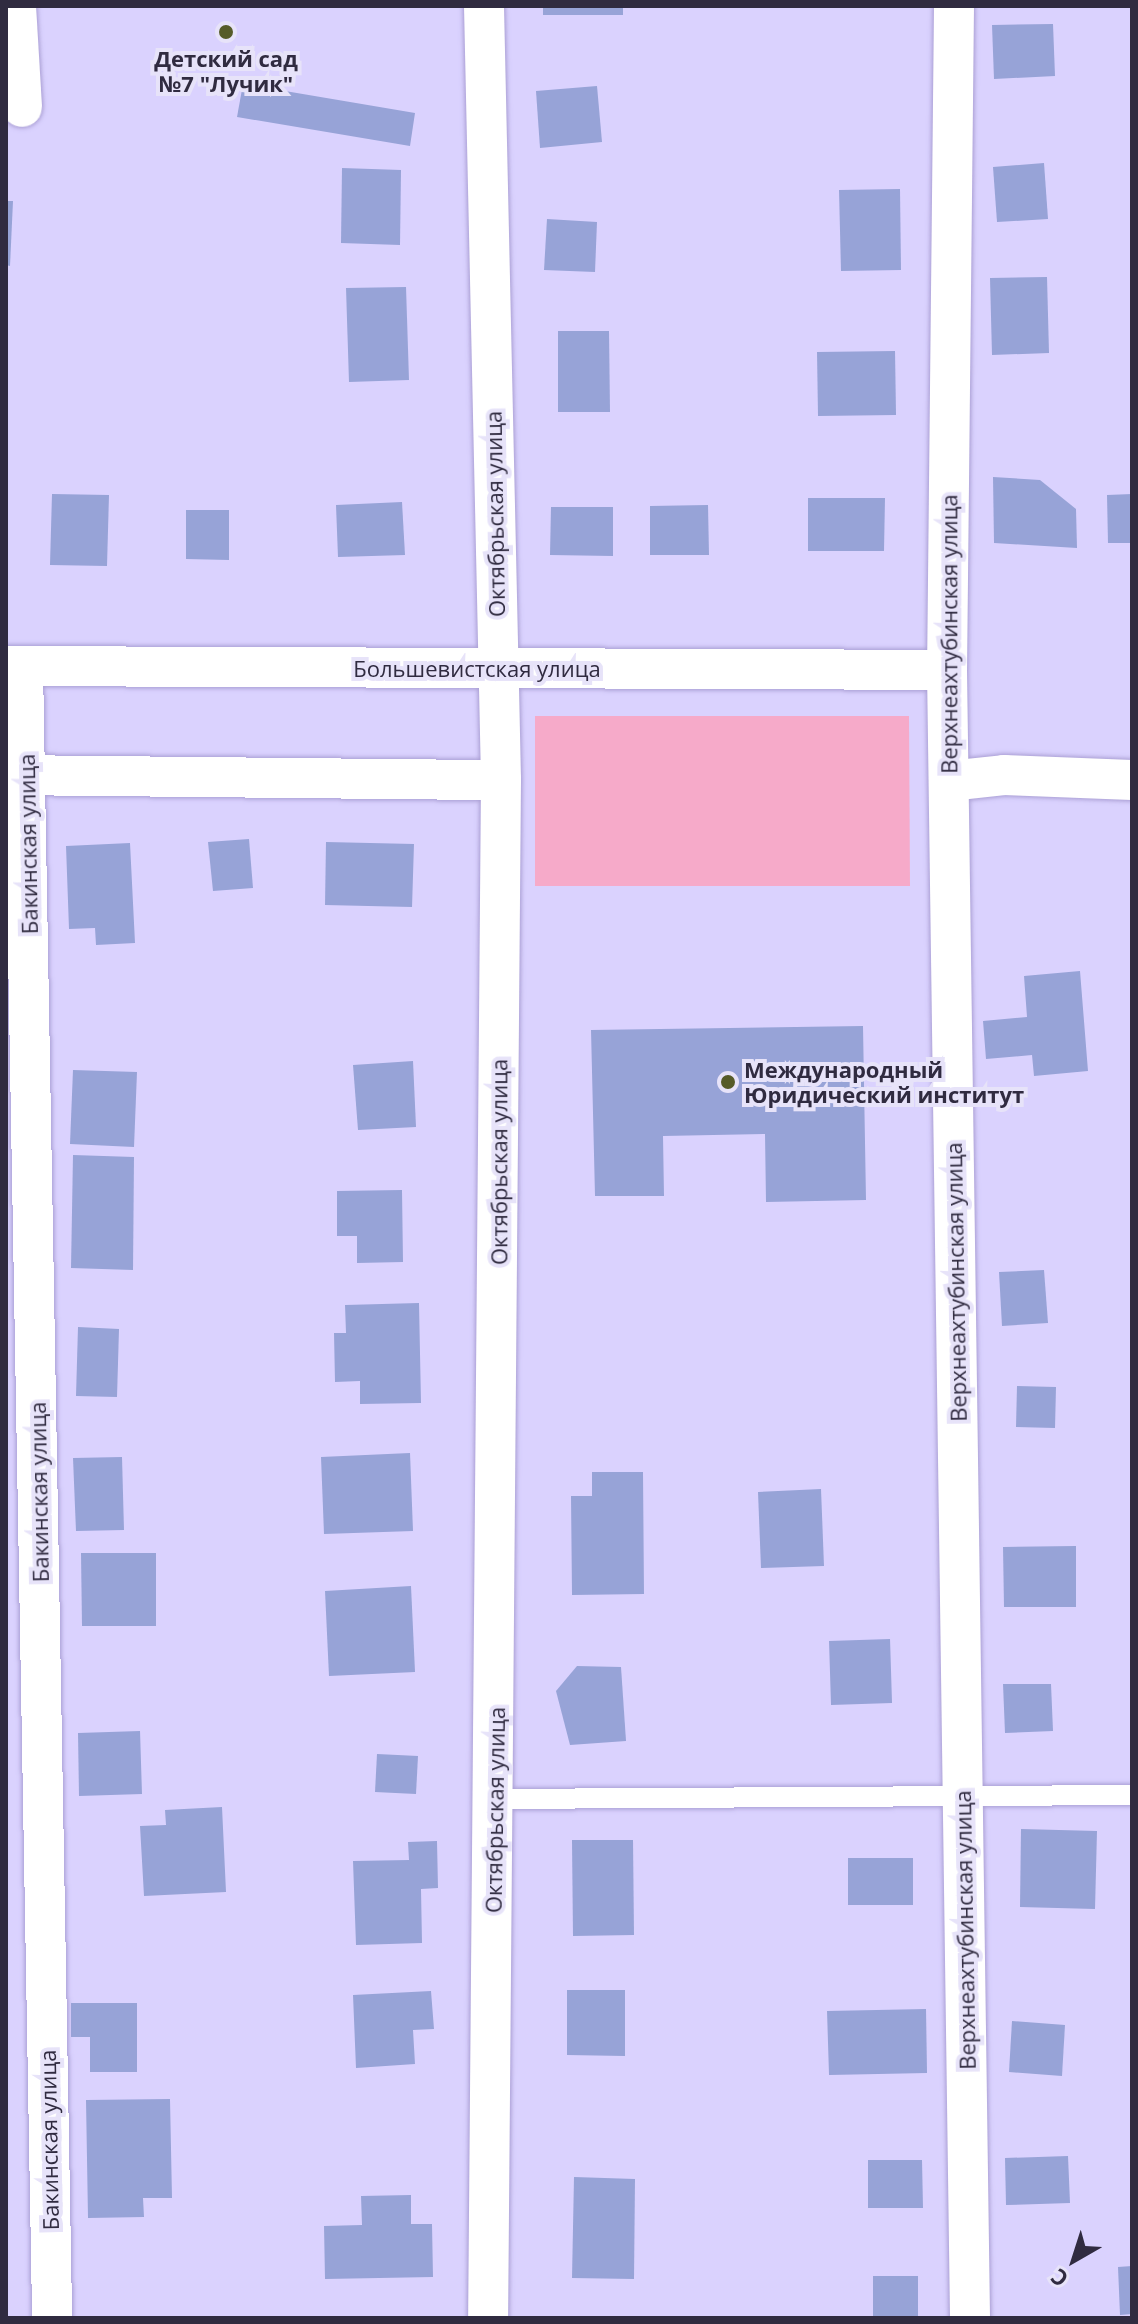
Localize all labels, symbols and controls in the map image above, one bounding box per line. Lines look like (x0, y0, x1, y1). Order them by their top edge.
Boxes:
marker: Детский сад №7 "Лучик" (217, 23, 235, 41)
place label: Детский сад №7 "Лучик" (154, 45, 298, 96)
street label: Октябрьская улица (480, 411, 510, 617)
street label: Верхнеахтубинская улица (936, 494, 962, 774)
street label: Большевистская улица (353, 656, 601, 682)
street label: Бакинская улица (13, 753, 43, 935)
place label: Международный Юридический институт (744, 1056, 1024, 1108)
street label: Октябрьская улица (486, 1059, 512, 1265)
marker: Международный Юридический институт (719, 1073, 737, 1091)
street label: Верхнеахтубинская улица (940, 1142, 972, 1422)
street label: Бакинская улица (24, 1401, 54, 1583)
street label: Октябрьская улица (480, 1707, 510, 1913)
street label: Верхнеахтубинская улица (949, 1790, 981, 2070)
street label: Бакинская улица (34, 2049, 64, 2231)
north arrow (1034, 2220, 1114, 2300)
text: С (1044, 2263, 1074, 2295)

